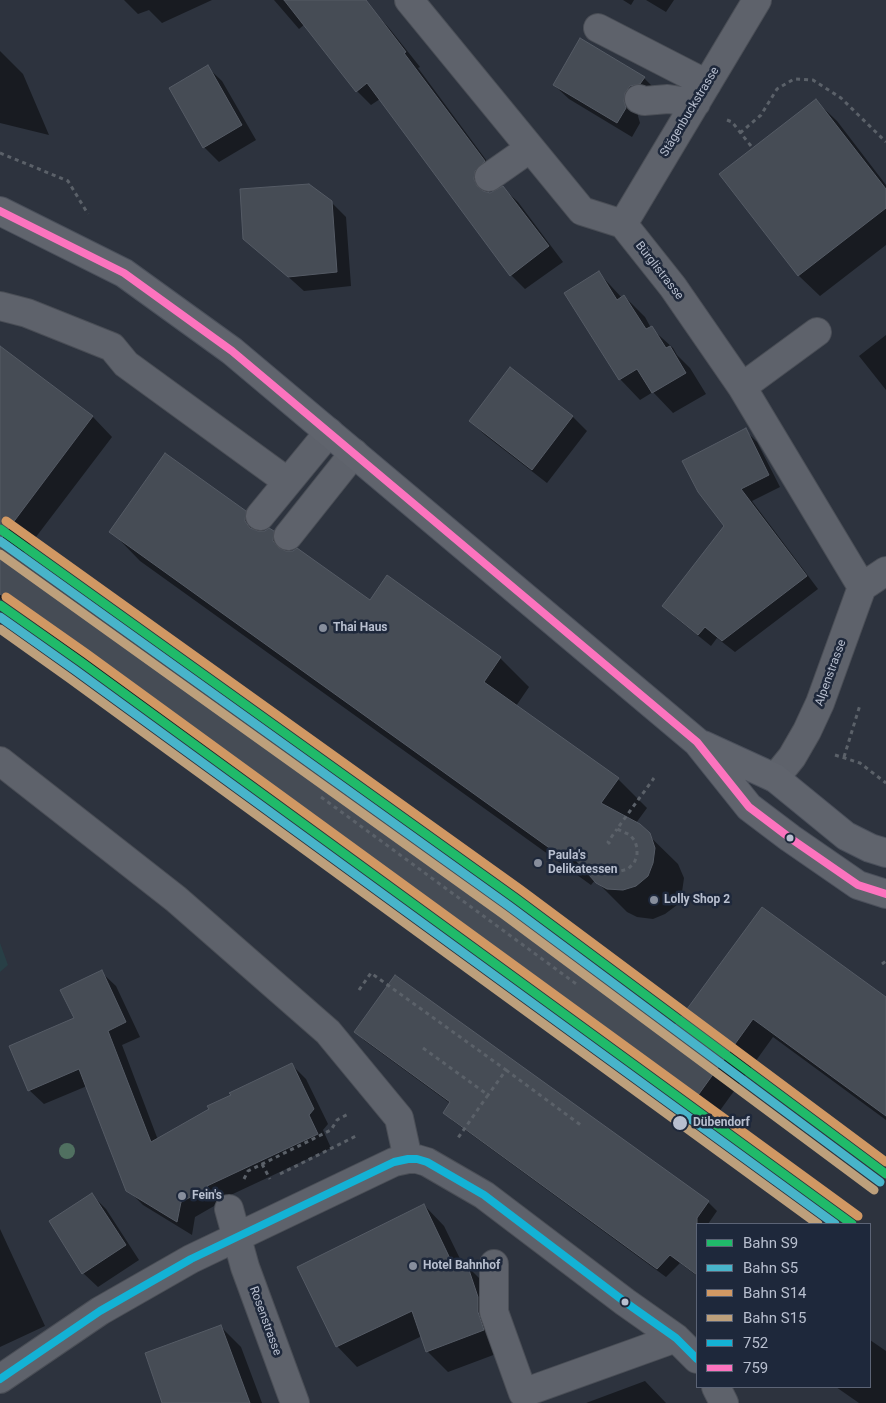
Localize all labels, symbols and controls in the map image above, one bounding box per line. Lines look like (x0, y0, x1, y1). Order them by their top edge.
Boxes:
street label: Stägenbuckstrasse (657, 64, 723, 160)
street label: Bürglistrasse (632, 239, 686, 303)
place label: Thai Haus (333, 621, 388, 635)
marker: Thai Haus (317, 622, 329, 634)
street label: Alpenstrasse (812, 638, 850, 708)
unlabelled marker (785, 833, 795, 843)
place label: Paula's Delikatessen (548, 849, 618, 877)
marker: Paula's Delikatessen (532, 857, 544, 869)
place label: Lolly Shop 2 (664, 893, 730, 907)
marker: Lolly Shop 2 (648, 894, 660, 906)
marker: Dübendorf (671, 1114, 689, 1132)
place label: Dübendorf (693, 1116, 750, 1130)
place label: Fein's (192, 1189, 222, 1203)
marker: Fein's (176, 1190, 188, 1202)
legend (696, 1223, 871, 1388)
text: Bahn S9 (743, 1234, 798, 1252)
place label: Hotel Bahnhof (423, 1259, 500, 1273)
text: Bahn S5 (743, 1259, 798, 1277)
marker: Hotel Bahnhof (407, 1260, 419, 1272)
street label: Rosenstrasse (246, 1284, 284, 1358)
text: Bahn S14 (743, 1284, 807, 1302)
unlabelled marker (620, 1297, 630, 1307)
text: Bahn S15 (743, 1309, 807, 1327)
text: 752 (743, 1334, 768, 1352)
text: 759 (743, 1359, 768, 1377)

